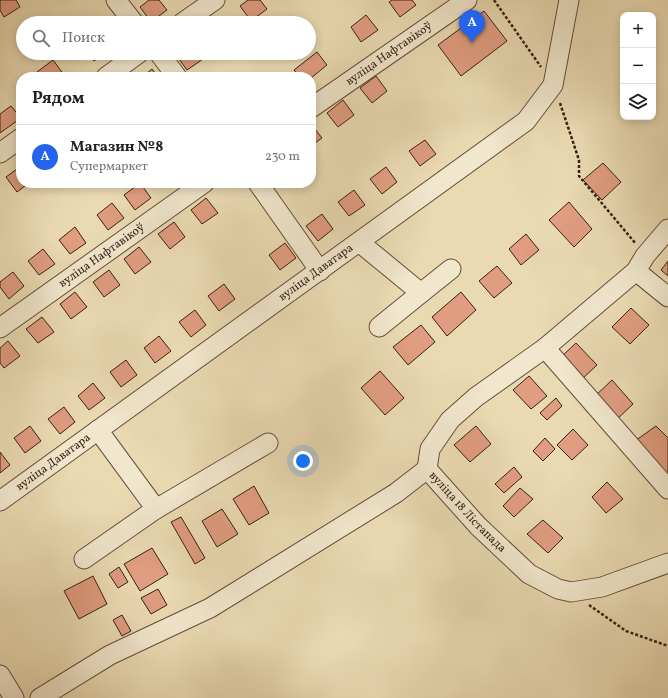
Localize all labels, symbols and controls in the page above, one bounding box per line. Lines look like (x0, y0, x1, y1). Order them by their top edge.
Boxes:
pin: A (459, 10, 485, 43)
map controls (620, 12, 656, 120)
button: + (620, 12, 656, 48)
search box (16, 16, 316, 60)
street label: вуліца Нафтавікоў (343, 18, 436, 89)
icon: search (30, 27, 52, 49)
text: Поиск (62, 28, 105, 49)
button: − (620, 48, 656, 84)
button: layers (620, 84, 656, 120)
text: Рядом (32, 87, 85, 110)
text: Магазин №8 (70, 137, 163, 158)
text: A (40, 148, 50, 166)
text: 230 m (265, 148, 300, 166)
text: Супермаркет (70, 158, 148, 176)
street label: вуліца Нафтавікоў (56, 219, 148, 292)
street label: вуліца Даватара (276, 240, 357, 305)
street label: вуліца Даватара (13, 430, 94, 495)
your location (293, 451, 313, 471)
street label: вуліца 18 Лістапада (425, 468, 509, 556)

